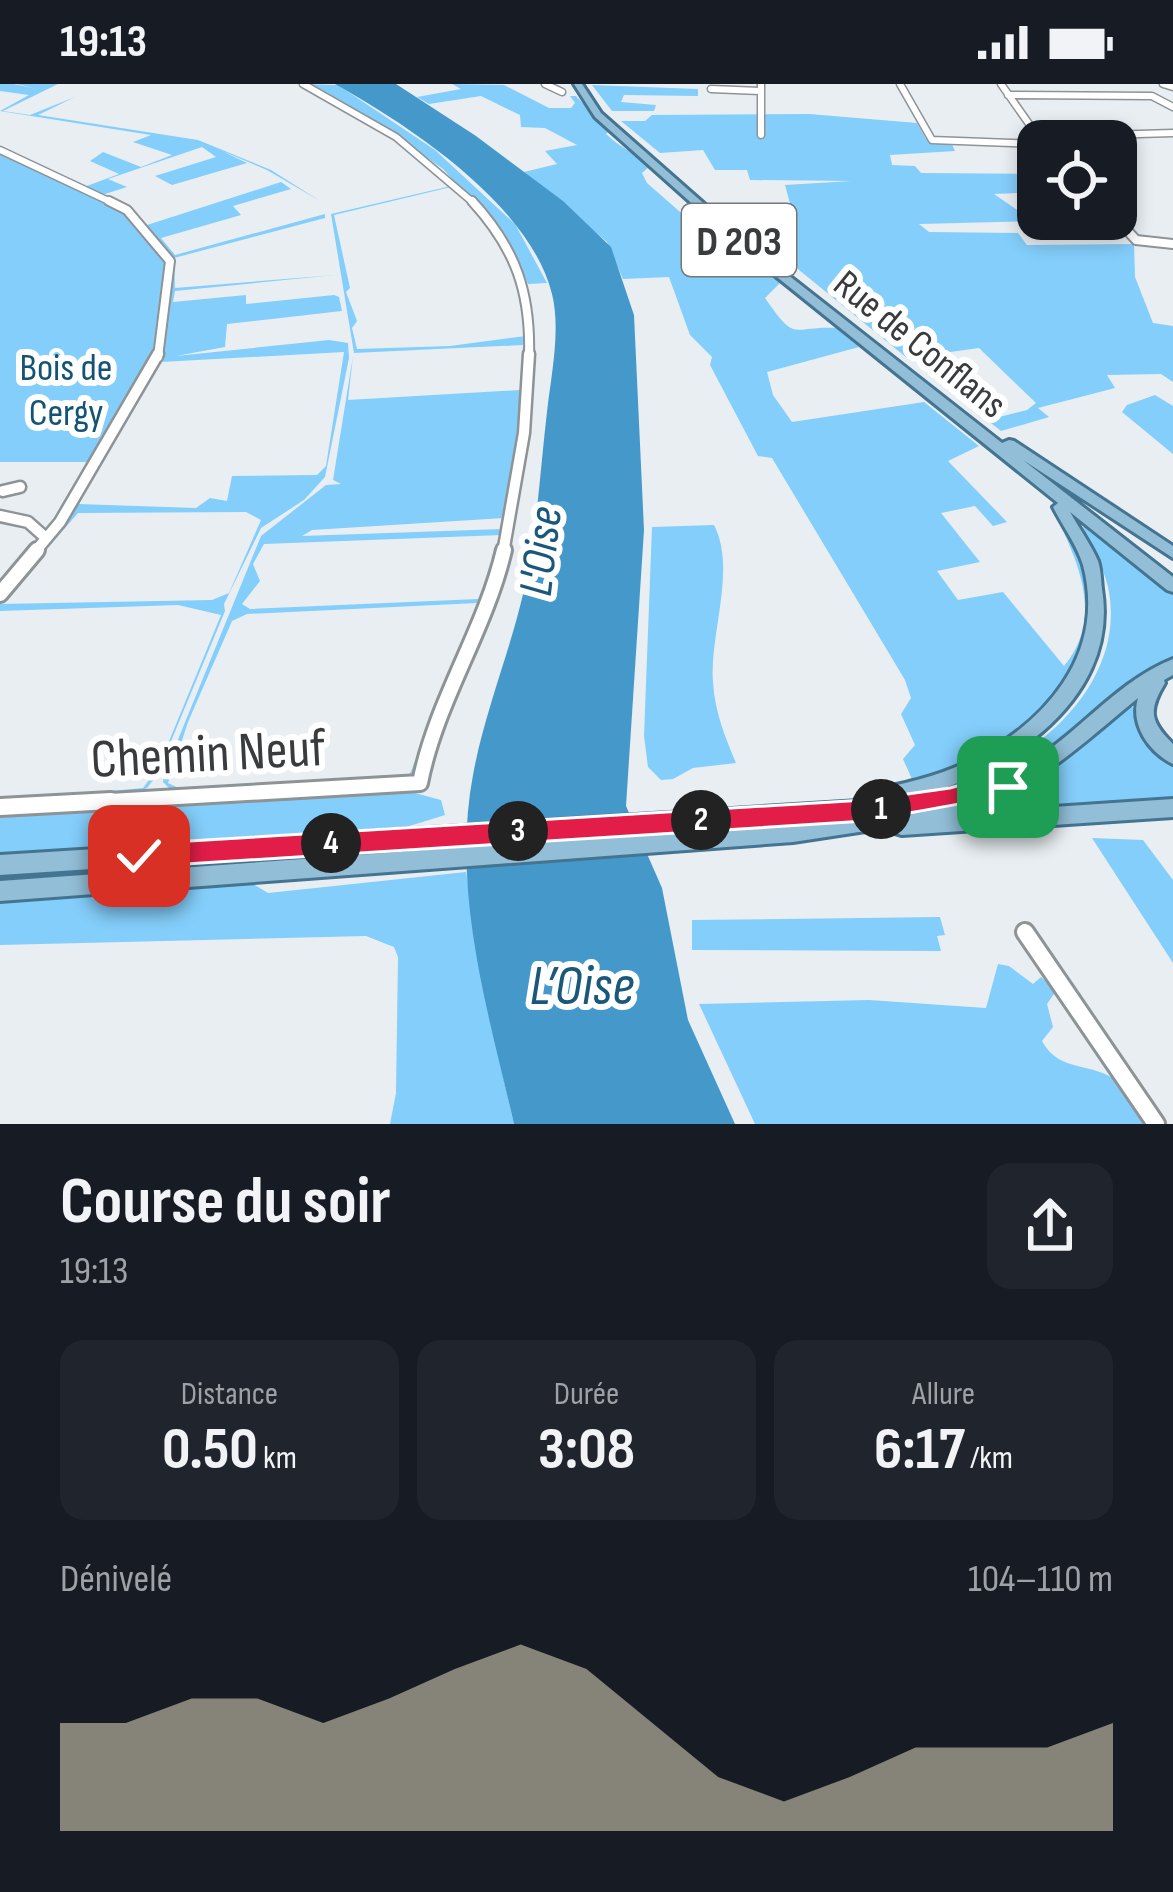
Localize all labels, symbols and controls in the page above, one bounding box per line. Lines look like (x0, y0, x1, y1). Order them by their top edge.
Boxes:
text: 19:13 (60, 15, 147, 70)
map controls (1017, 120, 1137, 240)
button: locate (1017, 120, 1137, 240)
road number: D 203 (682, 204, 796, 276)
street label: Rue de Conflans (824, 261, 1015, 429)
park label: Bois de Cergy (20, 345, 112, 437)
water label: L'Oise (508, 503, 575, 599)
street label: Chemin Neuf (89, 716, 327, 793)
pin (957, 736, 1059, 838)
icon: arrive (975, 754, 1041, 820)
pin: 1 (851, 779, 911, 839)
text: 1 (875, 789, 887, 829)
pin: 2 (671, 790, 731, 850)
text: 2 (694, 800, 708, 840)
pin: 3 (488, 801, 548, 861)
pin (88, 805, 190, 907)
text: 3 (511, 811, 525, 851)
pin: 4 (301, 813, 361, 873)
icon: check (106, 823, 172, 889)
text: 4 (323, 823, 339, 863)
water label: L’Oise (529, 953, 635, 1021)
text: Course du soir (60, 1163, 391, 1242)
button: share (987, 1163, 1113, 1289)
text: 19:13 (60, 1248, 128, 1295)
text: Distance (181, 1374, 278, 1414)
text: Durée (554, 1374, 619, 1414)
text: Allure (912, 1374, 975, 1414)
text: 0.50 (162, 1414, 258, 1486)
text: 3:08 (538, 1414, 635, 1486)
text: 6:17 (874, 1414, 965, 1486)
text: km (258, 1438, 297, 1478)
text: /km (965, 1438, 1013, 1478)
text: Dénivelé (60, 1556, 172, 1603)
text: 104–110 m (968, 1556, 1113, 1603)

